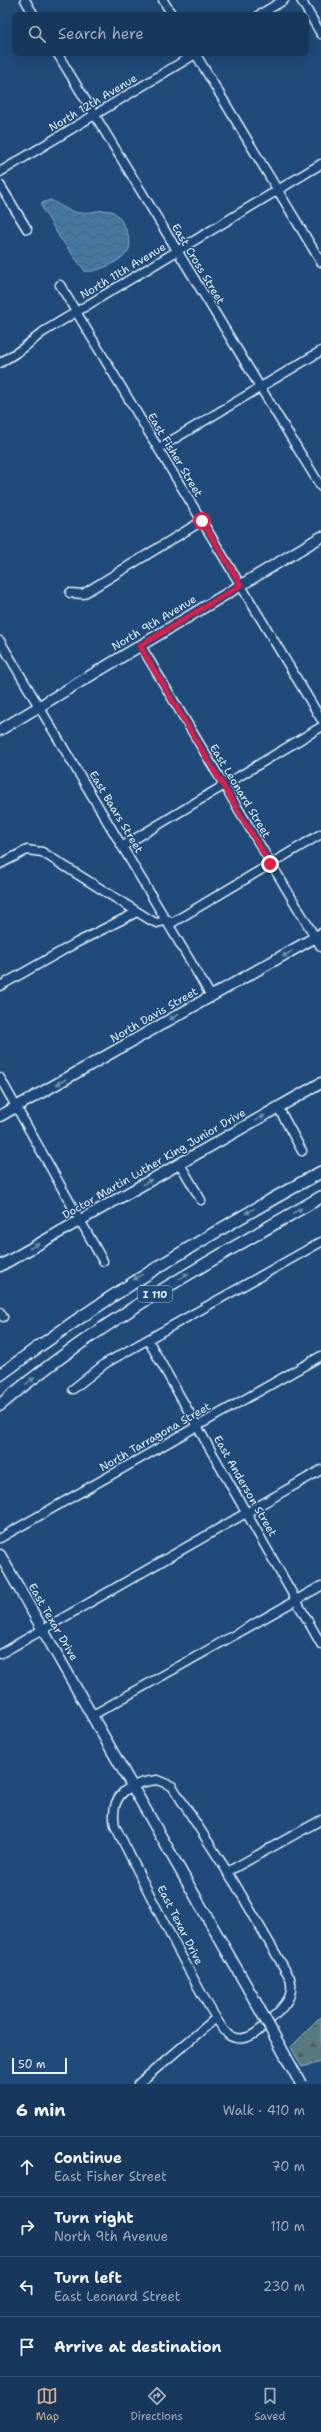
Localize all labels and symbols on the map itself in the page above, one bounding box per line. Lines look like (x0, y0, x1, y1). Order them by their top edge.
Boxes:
street label: North 12th Avenue (46, 71, 140, 135)
street label: East Cross Street (168, 221, 228, 307)
street label: North 11th Avenue (77, 239, 169, 303)
street label: East Fisher Street (144, 410, 206, 500)
route start (193, 512, 211, 530)
street label: North 9th Avenue (109, 592, 199, 654)
street label: East Leonard Street (206, 741, 274, 841)
street label: East Baars Street (86, 768, 147, 856)
route end (261, 855, 279, 873)
one-way arrow (281, 950, 293, 957)
street label: North Davis Street (108, 984, 201, 1046)
one-way arrow (168, 1014, 180, 1021)
one-way arrow (55, 1078, 67, 1085)
street label: Doctor Martin Luther King Junior Drive (60, 1105, 248, 1223)
one-way arrow (254, 1114, 266, 1121)
one-way arrow (141, 1179, 153, 1186)
one-way arrow (244, 1208, 256, 1215)
one-way arrow (291, 1208, 302, 1215)
one-way arrow (28, 1243, 40, 1250)
one-way arrow (178, 1272, 190, 1279)
one-way arrow (133, 1274, 144, 1281)
road number: I 110 (138, 1286, 172, 1302)
one-way arrow (25, 1377, 36, 1385)
street label: North Tarragona Street (97, 1399, 213, 1475)
street label: East Anderson Street (210, 1433, 280, 1539)
street label: East Texar Drive (25, 1580, 81, 1664)
street label: East Texar Drive (154, 1883, 206, 1967)
scale bar (12, 2056, 67, 2075)

